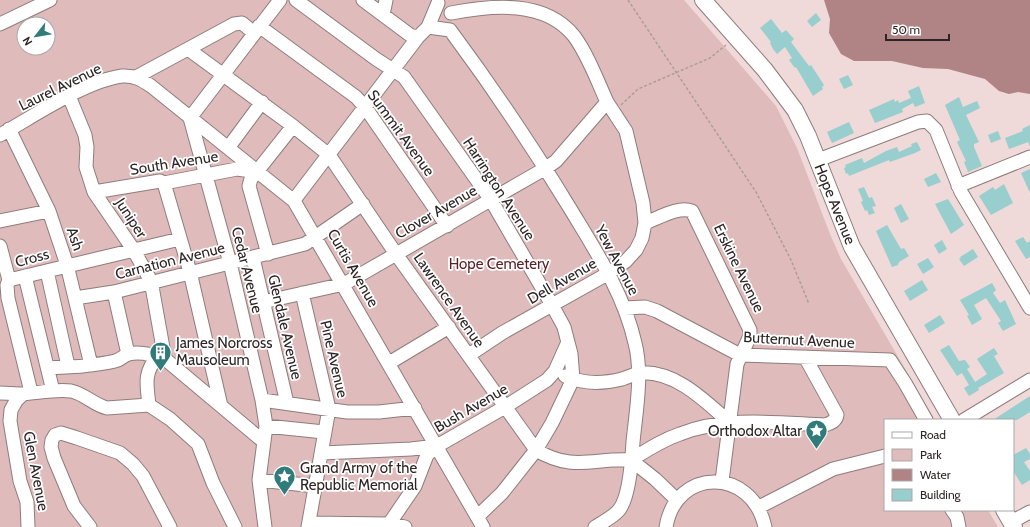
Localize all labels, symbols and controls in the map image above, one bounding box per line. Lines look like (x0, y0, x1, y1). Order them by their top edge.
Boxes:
north arrow (16, 16, 56, 56)
scale bar (886, 16, 949, 42)
text: 50 m (892, 22, 920, 37)
text: N (19, 34, 35, 48)
street label: Laurel Avenue (16, 59, 104, 115)
street label: Summit Avenue (364, 86, 438, 180)
street label: Harrington Avenue (459, 134, 539, 244)
street label: South Avenue (129, 147, 220, 179)
street label: Hope Avenue (811, 161, 859, 247)
street label: Clover Avenue (392, 181, 480, 243)
street label: Juniper (111, 194, 151, 242)
street label: Yew Avenue (591, 221, 643, 298)
street label: Erskine Avenue (710, 221, 768, 315)
street label: Ash (63, 225, 87, 253)
street label: Cedar Avenue (228, 225, 266, 315)
street label: Curtis Avenue (323, 226, 383, 310)
street label: Carnation Avenue (113, 239, 227, 283)
street label: Cross (13, 245, 51, 271)
street label: Lawrence Avenue (410, 249, 488, 351)
street label: Dell Avenue (524, 254, 600, 308)
park label: Hope Cemetery (449, 255, 550, 273)
street label: Glendale Avenue (264, 273, 306, 382)
street label: Pine Avenue (316, 319, 352, 400)
street label: Butternut Avenue (743, 328, 855, 352)
place label: James Norcross Mausoleum (175, 334, 272, 369)
building icon: James Norcross Mausoleum (148, 339, 174, 372)
street label: Bush Avenue (431, 380, 511, 436)
place icon: Orthodox Altar (804, 418, 830, 451)
legend (884, 419, 1014, 511)
place label: Orthodox Altar (708, 422, 802, 440)
text: Road (920, 427, 946, 442)
street label: Glen Avenue (19, 430, 53, 513)
text: Park (920, 447, 942, 462)
place label: Grand Army of the Republic Memorial (300, 459, 418, 494)
place icon: Grand Army of the Republic Memorial (271, 464, 297, 497)
text: Water (920, 467, 951, 482)
text: Building (920, 487, 962, 502)

